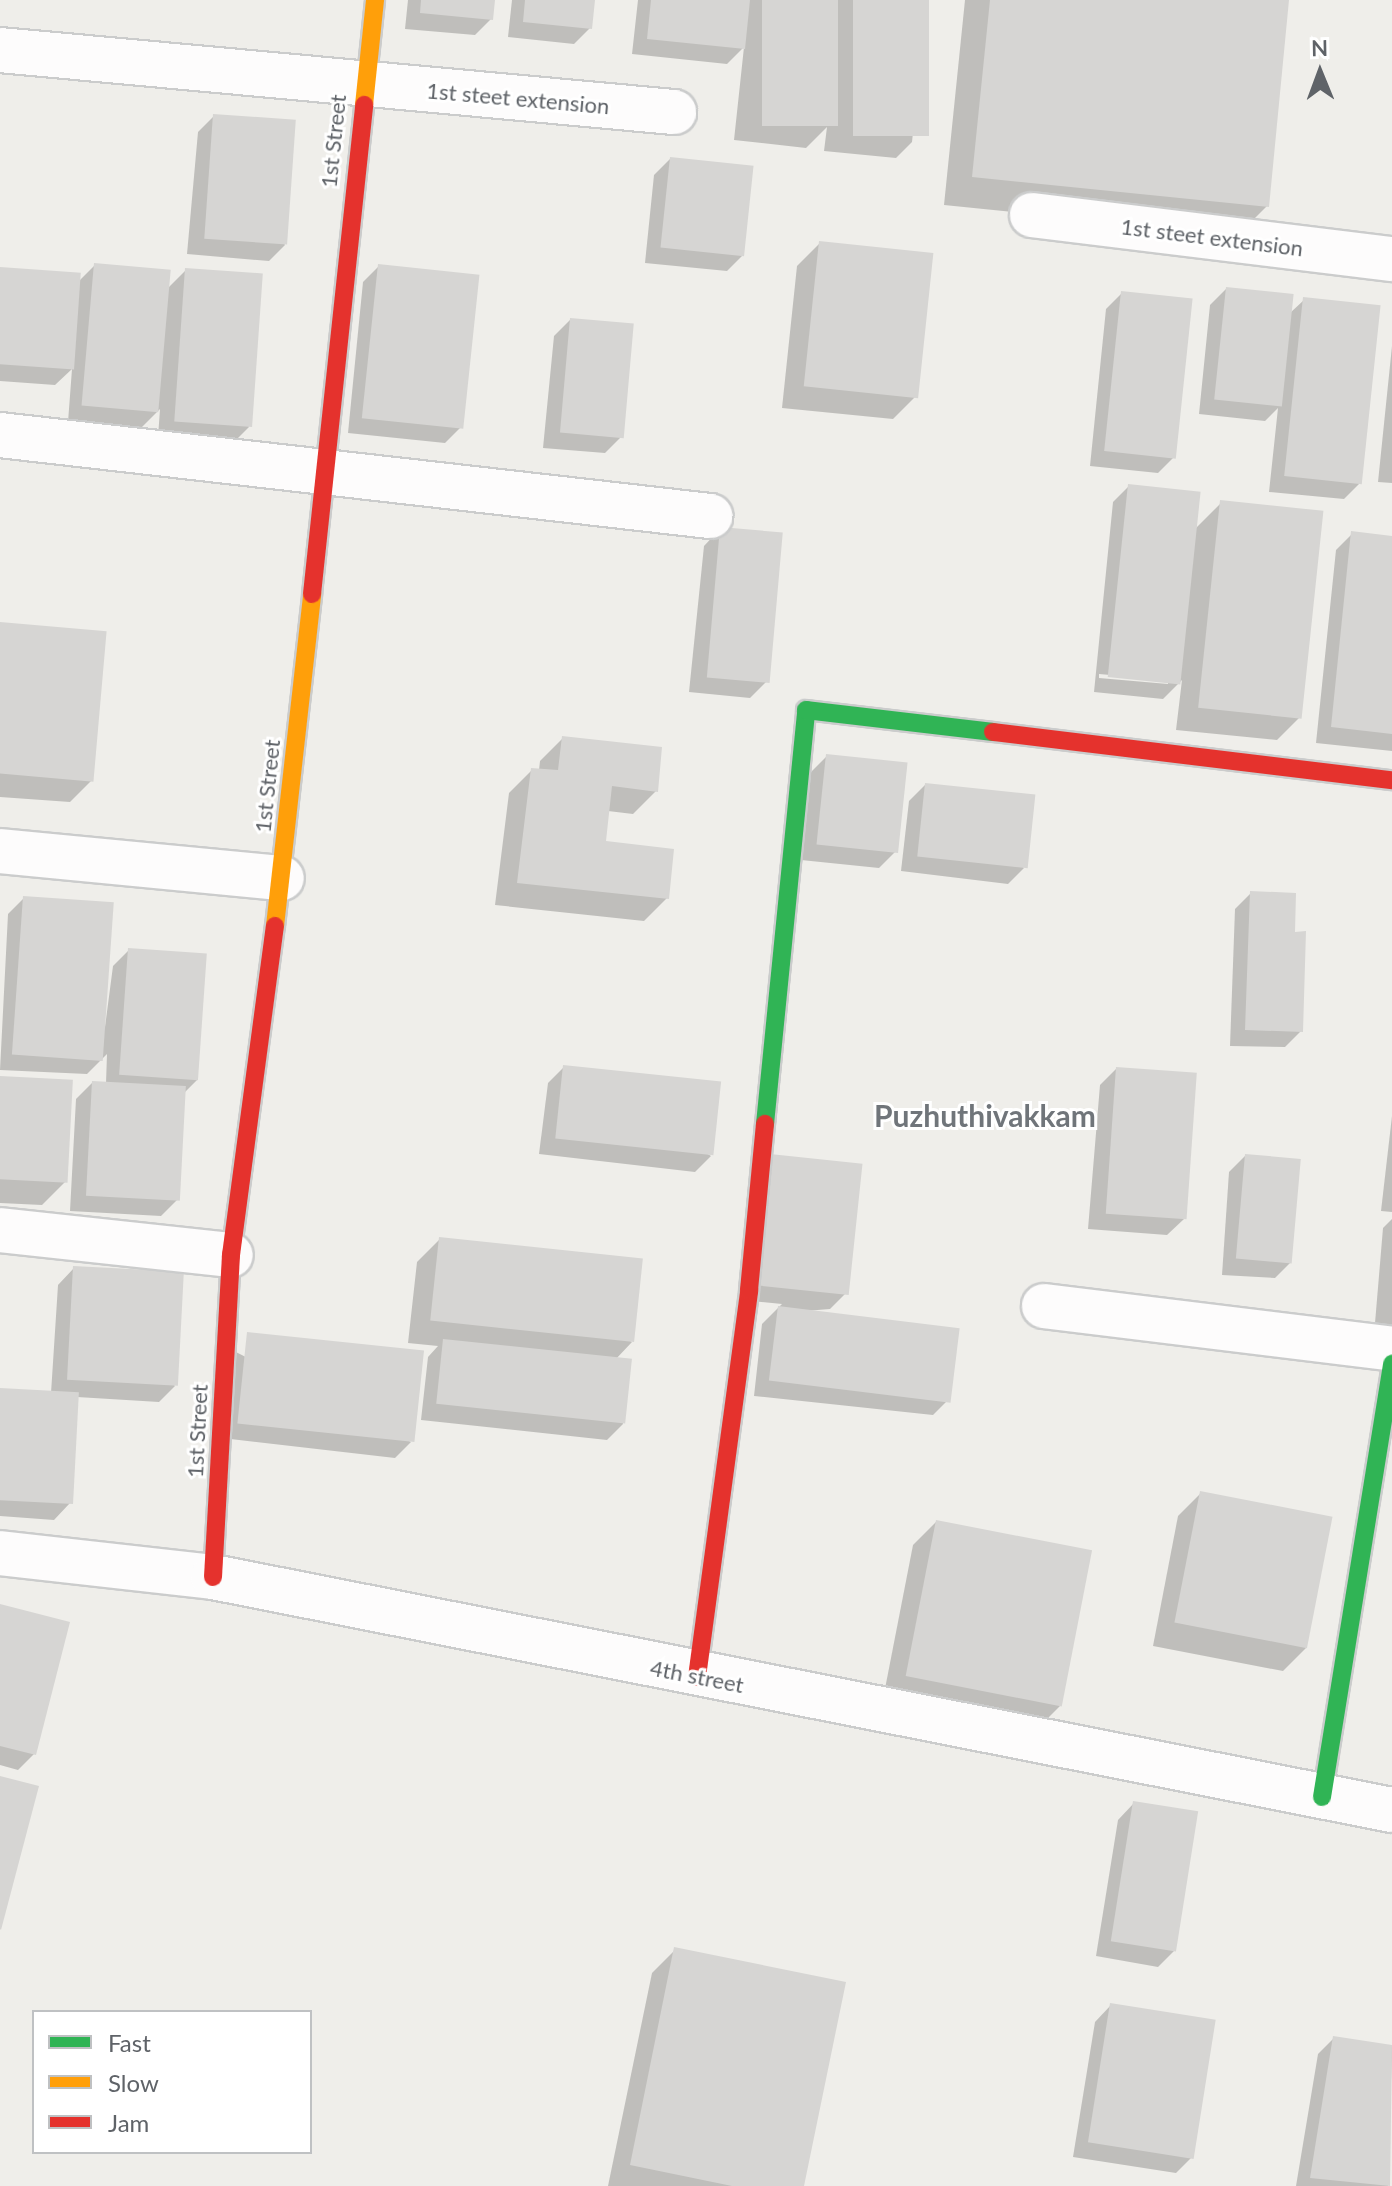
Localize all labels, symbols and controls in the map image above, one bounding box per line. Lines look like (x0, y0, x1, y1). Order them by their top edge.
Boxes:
north arrow (1280, 32, 1360, 112)
text: N (1311, 34, 1328, 61)
street label: 1st steet extension (425, 77, 611, 119)
street label: 1st Street (315, 93, 351, 189)
street label: 1st steet extension (1119, 213, 1305, 261)
street label: 1st Street (249, 738, 285, 834)
district label: Puzhuthivakkam (874, 1097, 1096, 1133)
street label: 1st Street (181, 1384, 213, 1478)
street label: 4th street (648, 1654, 746, 1698)
legend (32, 2010, 312, 2154)
text: Fast (108, 2028, 151, 2057)
text: Slow (108, 2068, 159, 2097)
text: Jam (108, 2108, 149, 2137)

